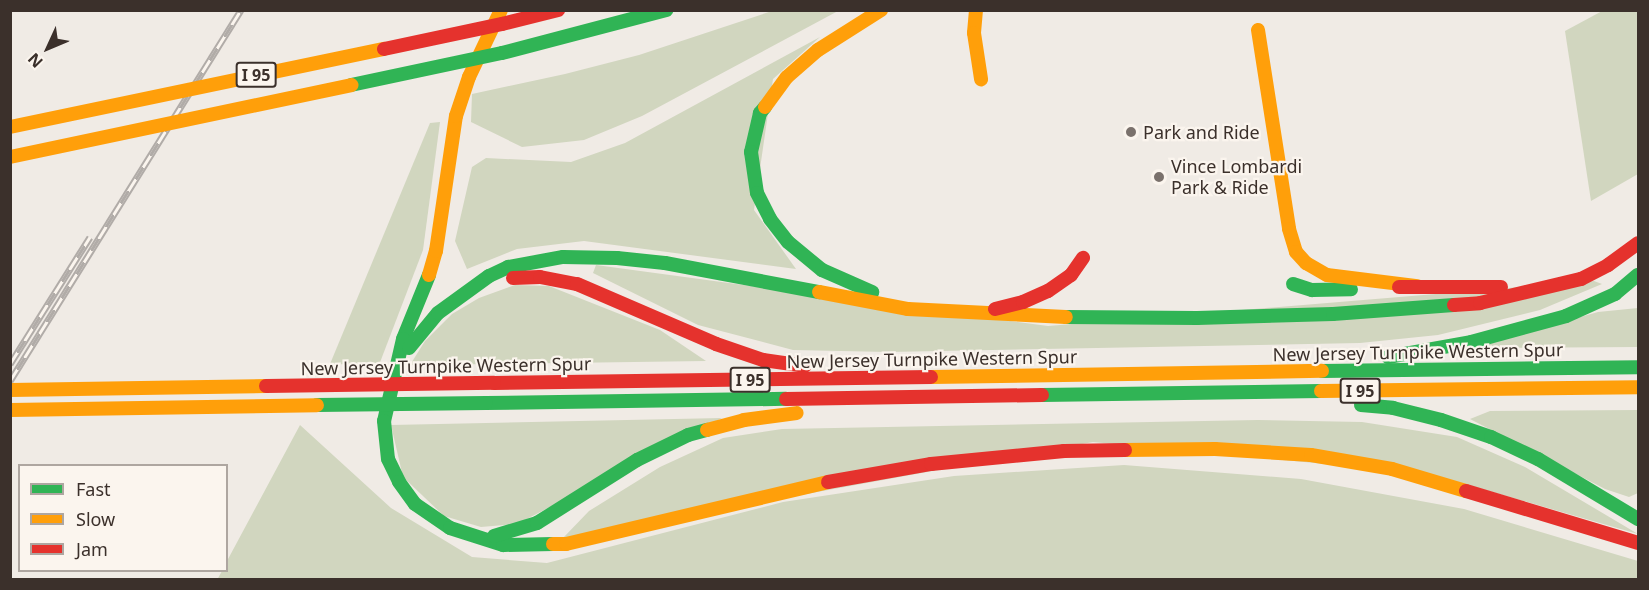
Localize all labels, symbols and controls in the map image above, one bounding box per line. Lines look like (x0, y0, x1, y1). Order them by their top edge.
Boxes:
north arrow (18, 18, 78, 78)
text: N (23, 48, 47, 73)
road number: I 95 (235, 62, 277, 88)
place label: Park and Ride (1143, 121, 1260, 143)
marker: Park and Ride (1124, 125, 1138, 139)
place label: Vince Lombardi Park & Ride (1171, 156, 1302, 198)
marker: Vince Lombardi Park & Ride (1152, 170, 1166, 184)
street label: New Jersey Turnpike Western Spur (1273, 339, 1563, 365)
street label: New Jersey Turnpike Western Spur (787, 346, 1077, 372)
street label: New Jersey Turnpike Western Spur (301, 353, 591, 379)
road number: I 95 (729, 367, 771, 393)
road number: I 95 (1339, 378, 1381, 404)
legend (18, 464, 228, 572)
text: Fast (76, 477, 111, 501)
text: Slow (76, 507, 115, 531)
text: Jam (76, 537, 108, 561)

